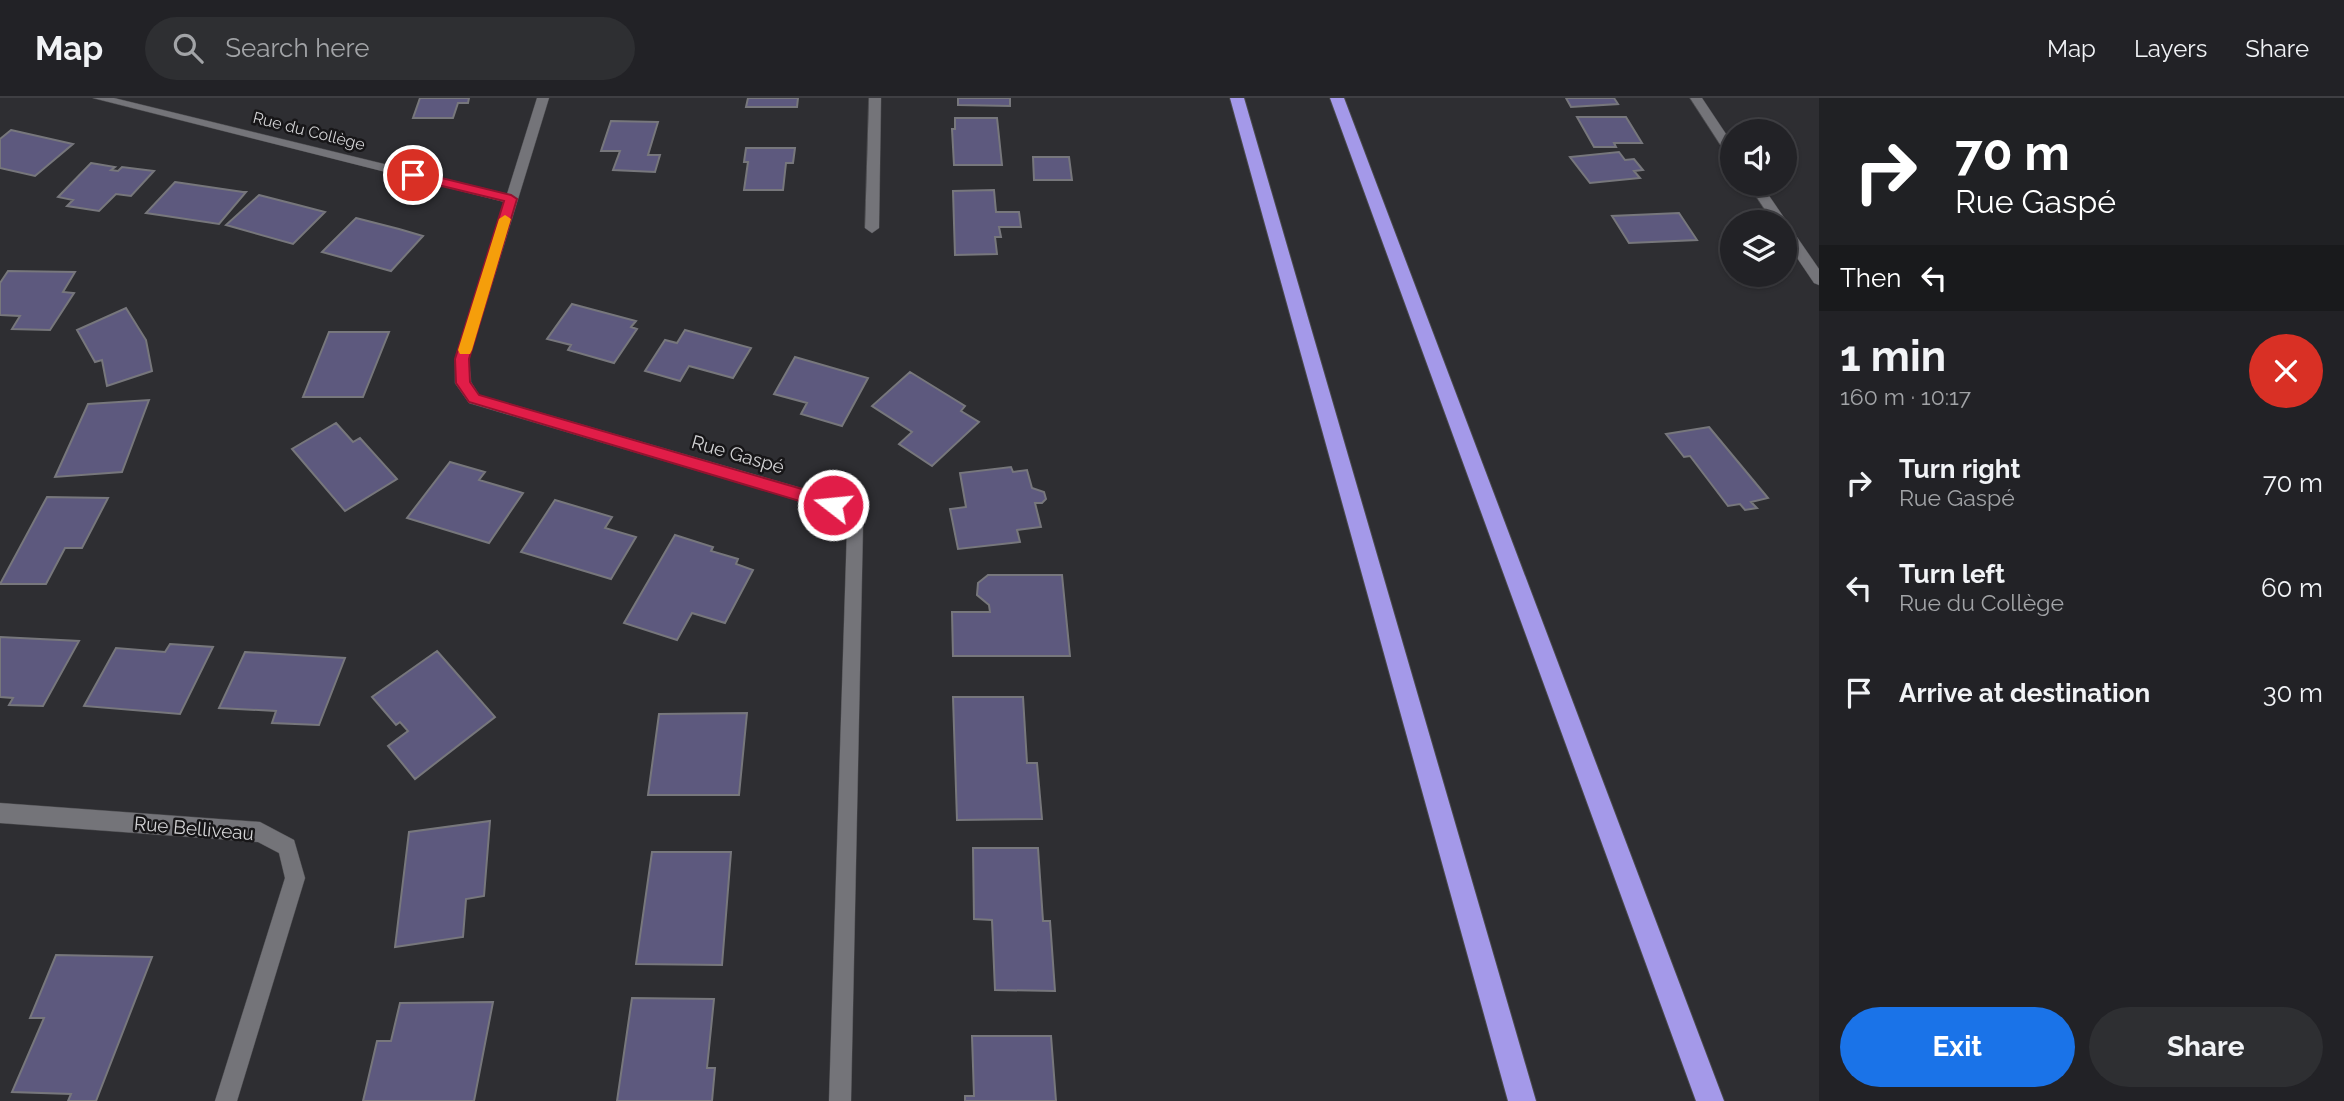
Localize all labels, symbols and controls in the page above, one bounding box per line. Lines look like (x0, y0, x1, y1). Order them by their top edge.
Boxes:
search box (145, 17, 635, 80)
text: Map (35, 29, 103, 68)
icon: search (169, 29, 207, 67)
text: Search here (225, 33, 370, 63)
text: Map (2047, 34, 2096, 63)
text: Layers (2134, 34, 2207, 63)
text: Share (2245, 34, 2309, 63)
street label: Rue du Collège (251, 108, 367, 154)
map controls (1720, 119, 1797, 287)
button: sound (1720, 119, 1797, 196)
text: 70 m (1955, 124, 2070, 181)
icon: right (1840, 126, 1931, 217)
pin (383, 145, 443, 205)
icon: arrive (394, 156, 432, 194)
text: Rue Gaspé (1955, 183, 2116, 220)
button: layers (1720, 210, 1797, 287)
icon: left (1915, 259, 1953, 297)
text: Then (1840, 263, 1901, 293)
text: 1 min (1840, 332, 1946, 381)
button: close (2249, 334, 2323, 408)
text: 160 m · 10:17 (1840, 383, 1971, 410)
street label: Rue Gaspé (689, 430, 787, 478)
text: Turn right (1899, 454, 2020, 484)
icon: right (1840, 464, 1878, 502)
position arrow (796, 468, 870, 542)
text: 70 m (2263, 468, 2323, 498)
text: Rue Gaspé (1899, 484, 2015, 511)
text: Turn left (1899, 559, 2005, 589)
icon: left (1840, 569, 1878, 607)
text: 60 m (2261, 573, 2323, 603)
text: Rue du Collège (1899, 589, 2064, 616)
icon: arrive (1840, 674, 1878, 712)
text: Arrive at destination (1899, 678, 2150, 708)
text: 30 m (2263, 678, 2323, 708)
street label: Rue Belliveau (133, 812, 255, 844)
button: Exit (1840, 1007, 2075, 1087)
button: Share (2089, 1007, 2323, 1087)

